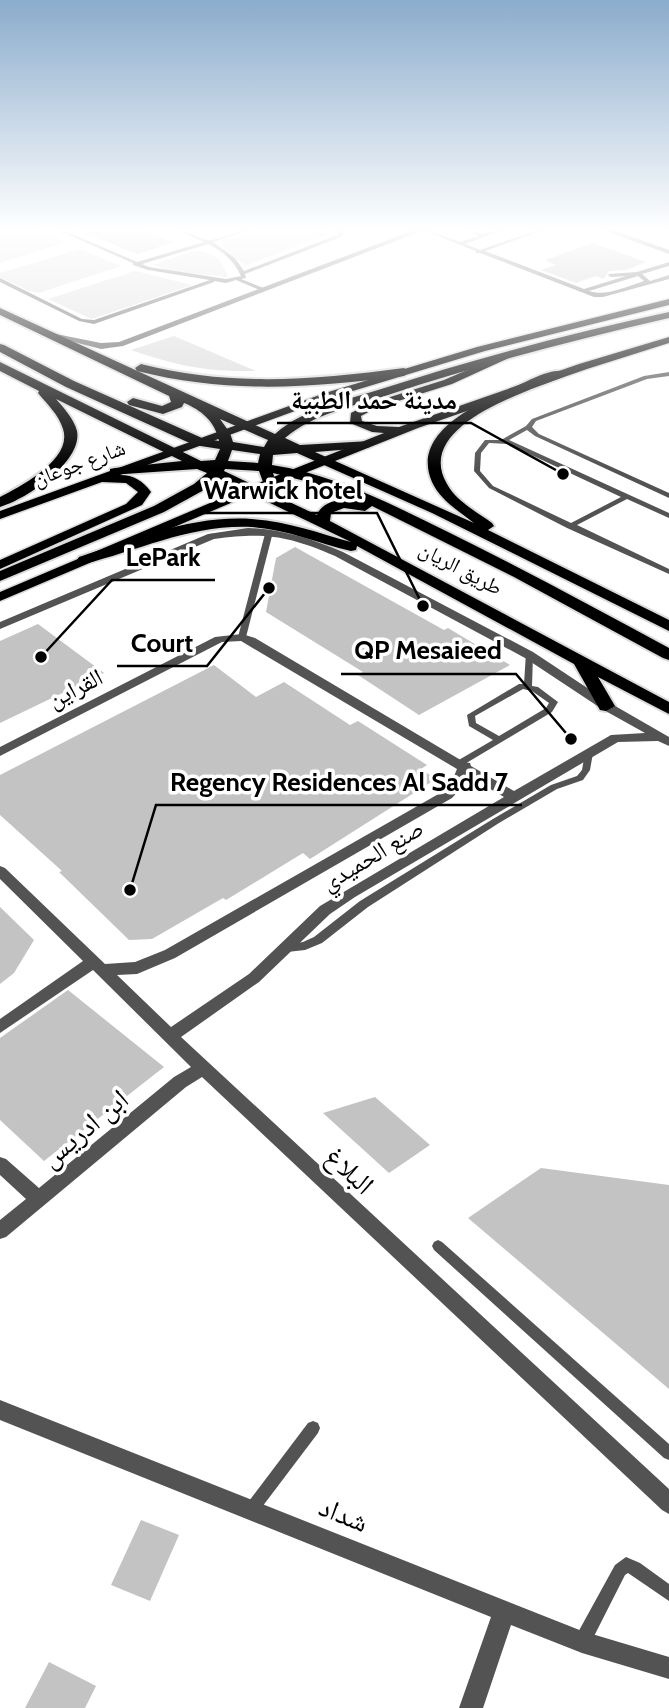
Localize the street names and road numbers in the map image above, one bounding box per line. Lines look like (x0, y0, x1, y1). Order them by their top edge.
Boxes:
street label: شارع جوعان (30, 435, 129, 492)
street label: طريق الريان (415, 536, 507, 601)
street label: القراين (43, 662, 107, 714)
street label: صنع الحميدي (316, 813, 431, 901)
street label: ابن ادريس (33, 1081, 135, 1175)
street label: البلاغ (318, 1139, 382, 1202)
street label: شداد (314, 1489, 374, 1539)

